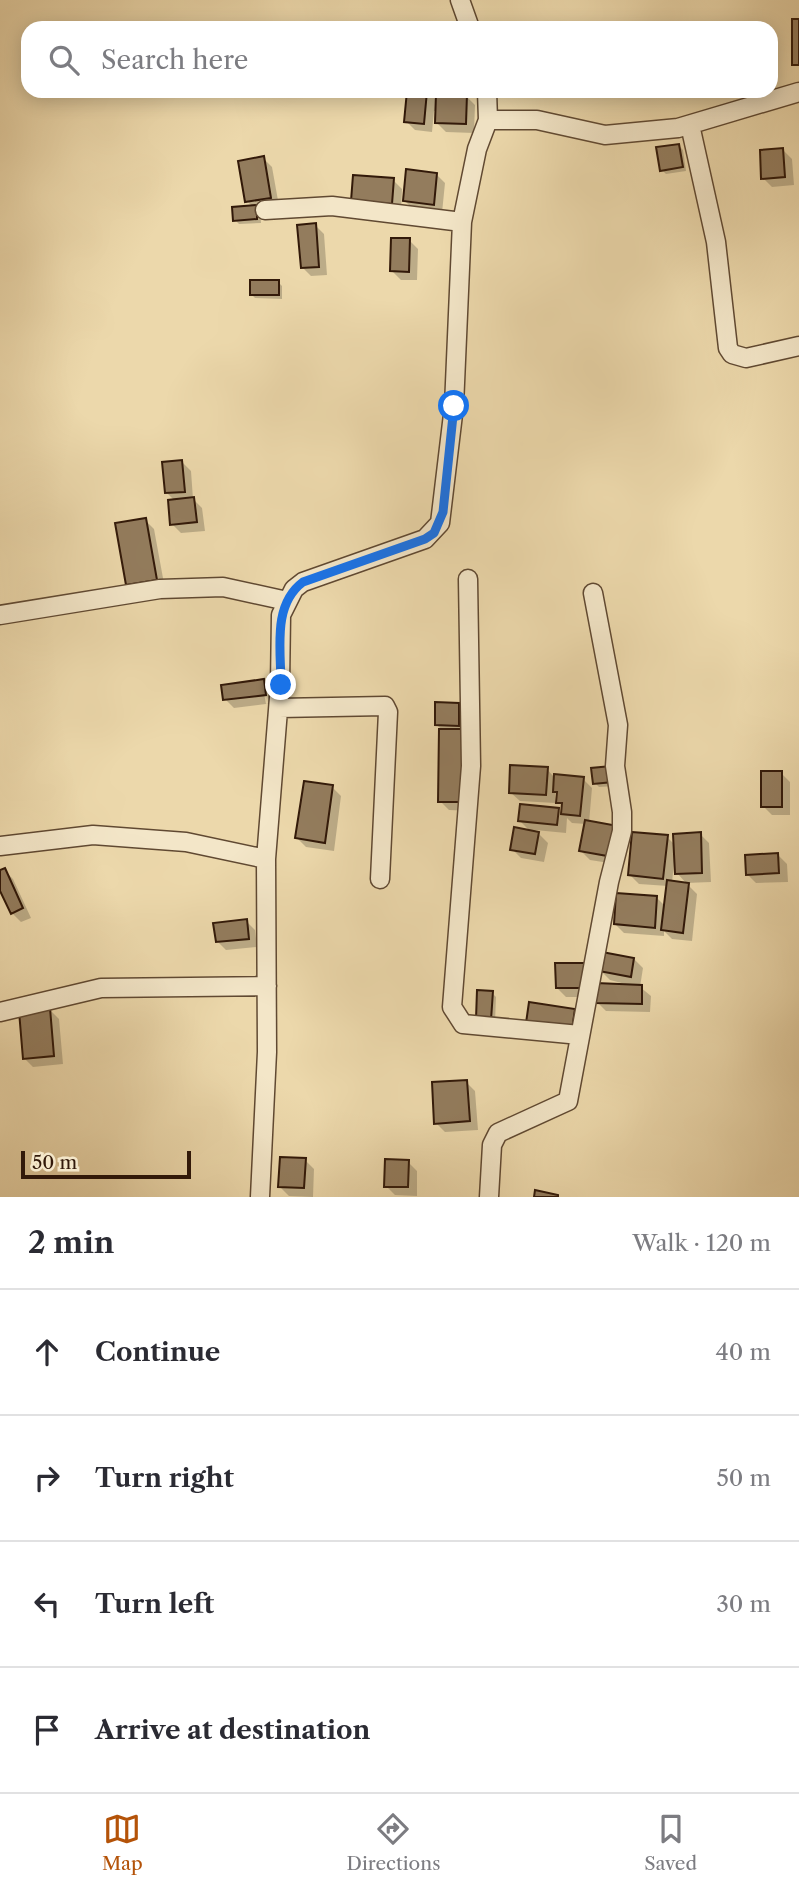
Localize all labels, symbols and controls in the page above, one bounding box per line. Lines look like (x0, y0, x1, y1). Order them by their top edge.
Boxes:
search box (21, 21, 778, 98)
icon: search (45, 41, 83, 79)
text: Search here (101, 44, 248, 76)
route start (438, 390, 469, 421)
route end (265, 669, 296, 700)
scale bar (21, 1148, 191, 1180)
text: 50 m (32, 1151, 77, 1174)
text: 2 min (28, 1224, 114, 1261)
text: Walk · 120 m (632, 1229, 771, 1257)
icon: ahead (28, 1333, 66, 1371)
text: Continue (95, 1336, 220, 1368)
text: 40 m (716, 1338, 771, 1366)
icon: right (28, 1459, 66, 1497)
text: Turn right (95, 1462, 234, 1494)
text: 50 m (716, 1464, 771, 1492)
icon: left (28, 1585, 66, 1623)
text: Turn left (95, 1588, 214, 1620)
text: 30 m (716, 1590, 771, 1618)
icon: arrive (28, 1711, 66, 1749)
text: Arrive at destination (95, 1714, 370, 1746)
tab: Map (102, 1810, 143, 1875)
tab: Directions (347, 1810, 440, 1875)
tab: Saved (644, 1810, 697, 1875)

